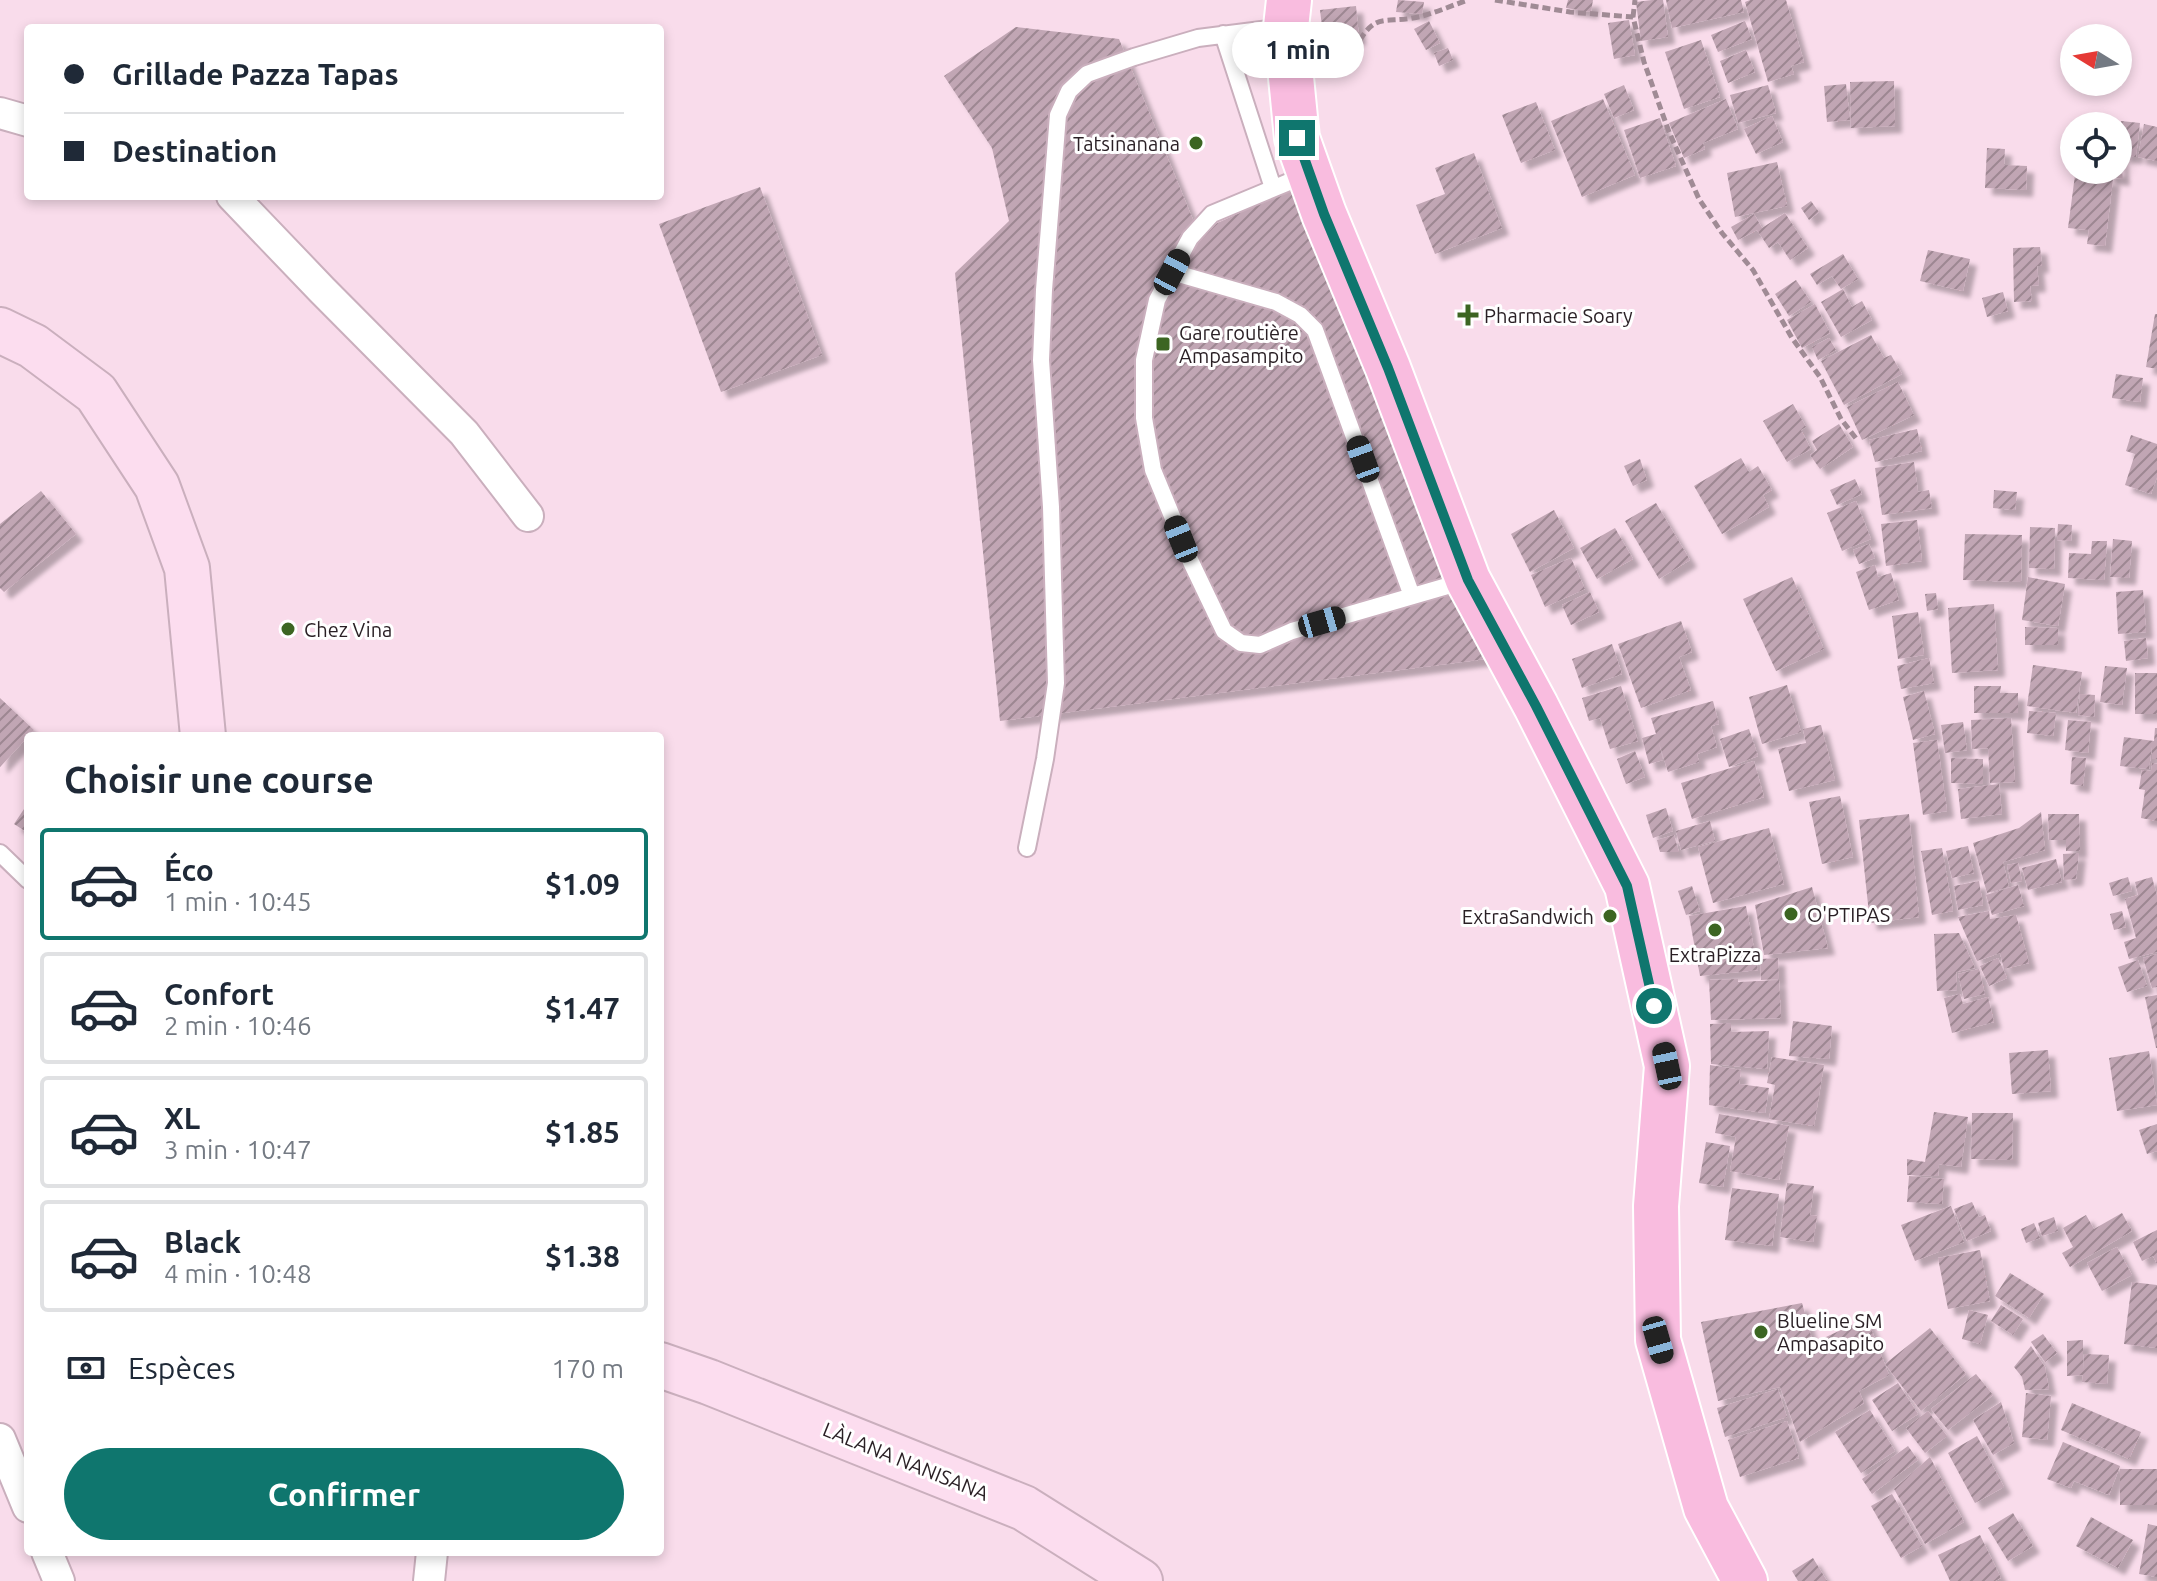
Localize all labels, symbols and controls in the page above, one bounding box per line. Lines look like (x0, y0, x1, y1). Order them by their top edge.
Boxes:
callout: 1 min (1231, 22, 1363, 78)
north arrow (2060, 24, 2132, 96)
map controls (2060, 24, 2132, 184)
text: 1 min (1265, 35, 1331, 64)
text: Grillade Pazza Tapas (112, 57, 399, 91)
button: locate (2060, 112, 2132, 184)
route end (1279, 120, 1315, 156)
place label: Tatsinanana (1073, 132, 1180, 155)
text: Destination (112, 134, 277, 168)
marker: Tatsinanana (1187, 134, 1205, 152)
car (1150, 245, 1194, 299)
place label: Pharmacie Soary (1484, 304, 1633, 327)
marker: Pharmacie Soary (1459, 306, 1477, 324)
place label: Gare routière Ampasampito (1179, 321, 1304, 367)
marker: Gare routière Ampasampito (1154, 335, 1172, 353)
car (1344, 432, 1382, 486)
car (1161, 512, 1201, 566)
car (1296, 604, 1348, 640)
place label: Chez Vina (304, 618, 392, 641)
marker: Chez Vina (279, 620, 297, 638)
text: Choisir une course (64, 759, 374, 800)
icon: car (68, 848, 140, 920)
text: Éco (164, 853, 214, 887)
text: $1.09 (545, 867, 620, 901)
text: 1 min · 10:45 (164, 887, 312, 916)
place label: O'PTIPAS (1807, 903, 1890, 926)
place label: ExtraSandwich (1462, 905, 1594, 928)
marker: O'PTIPAS (1782, 905, 1800, 923)
marker: ExtraSandwich (1601, 907, 1619, 925)
marker: ExtraPizza (1706, 921, 1724, 939)
place label: ExtraPizza (1669, 943, 1761, 966)
icon: car (68, 972, 140, 1044)
text: Confort (164, 977, 274, 1011)
route start (1636, 988, 1672, 1024)
text: $1.47 (545, 991, 620, 1025)
text: 2 min · 10:46 (164, 1011, 312, 1040)
car (1650, 1040, 1684, 1092)
icon: car (68, 1096, 140, 1168)
text: XL (164, 1101, 200, 1135)
text: $1.85 (545, 1115, 620, 1149)
text: 3 min · 10:47 (164, 1135, 312, 1164)
icon: car (68, 1220, 140, 1292)
text: Black (164, 1225, 241, 1259)
text: $1.38 (545, 1239, 620, 1273)
text: 4 min · 10:48 (164, 1259, 312, 1288)
place label: Blueline SM Ampasapito (1777, 1309, 1884, 1355)
car (1640, 1314, 1676, 1366)
marker: Blueline SM Ampasapito (1752, 1323, 1770, 1341)
icon: cash (64, 1346, 108, 1390)
text: Espèces (128, 1351, 235, 1385)
text: 170 m (552, 1354, 624, 1383)
street label: LÀLANA NANISANA (820, 1417, 992, 1505)
button: Confirmer (64, 1448, 624, 1540)

